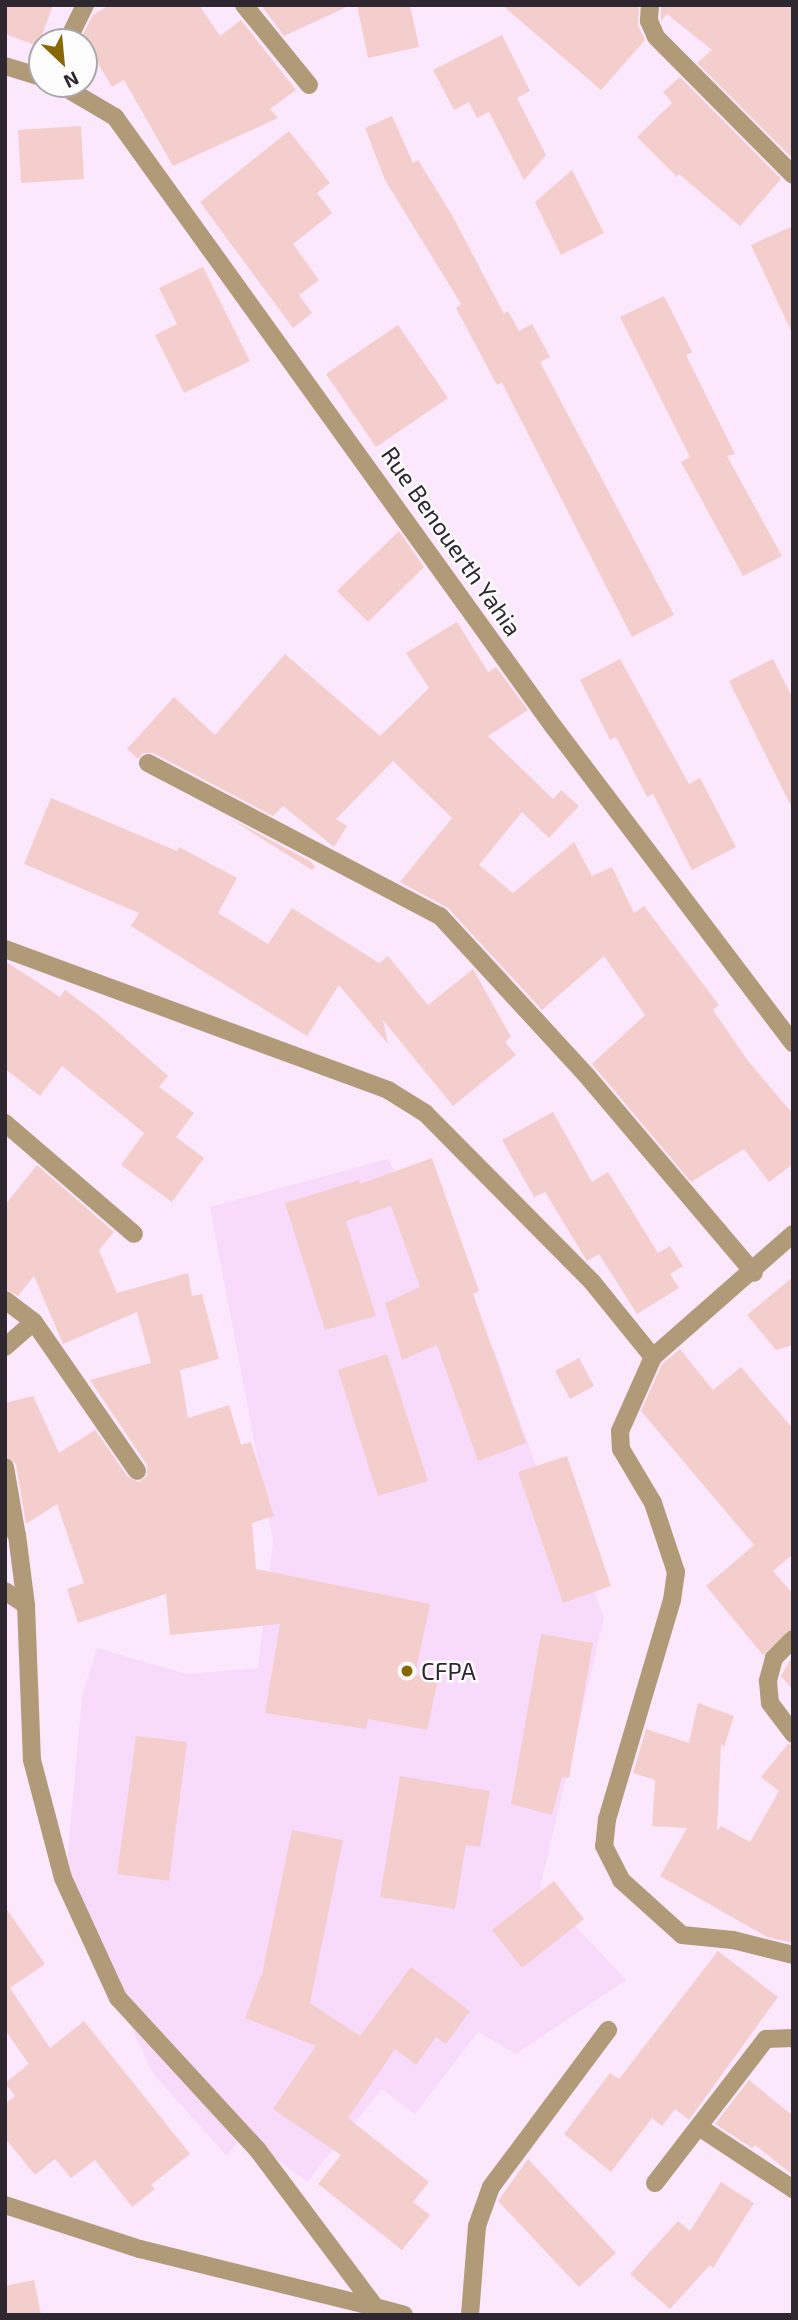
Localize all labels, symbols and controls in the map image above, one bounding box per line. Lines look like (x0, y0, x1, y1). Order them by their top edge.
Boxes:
north arrow (28, 28, 98, 98)
text: N (60, 67, 83, 94)
street label: Rue Benouerth Yahia (376, 440, 528, 642)
place label: CFPA (421, 1657, 476, 1685)
marker: CFPA (399, 1663, 415, 1679)

